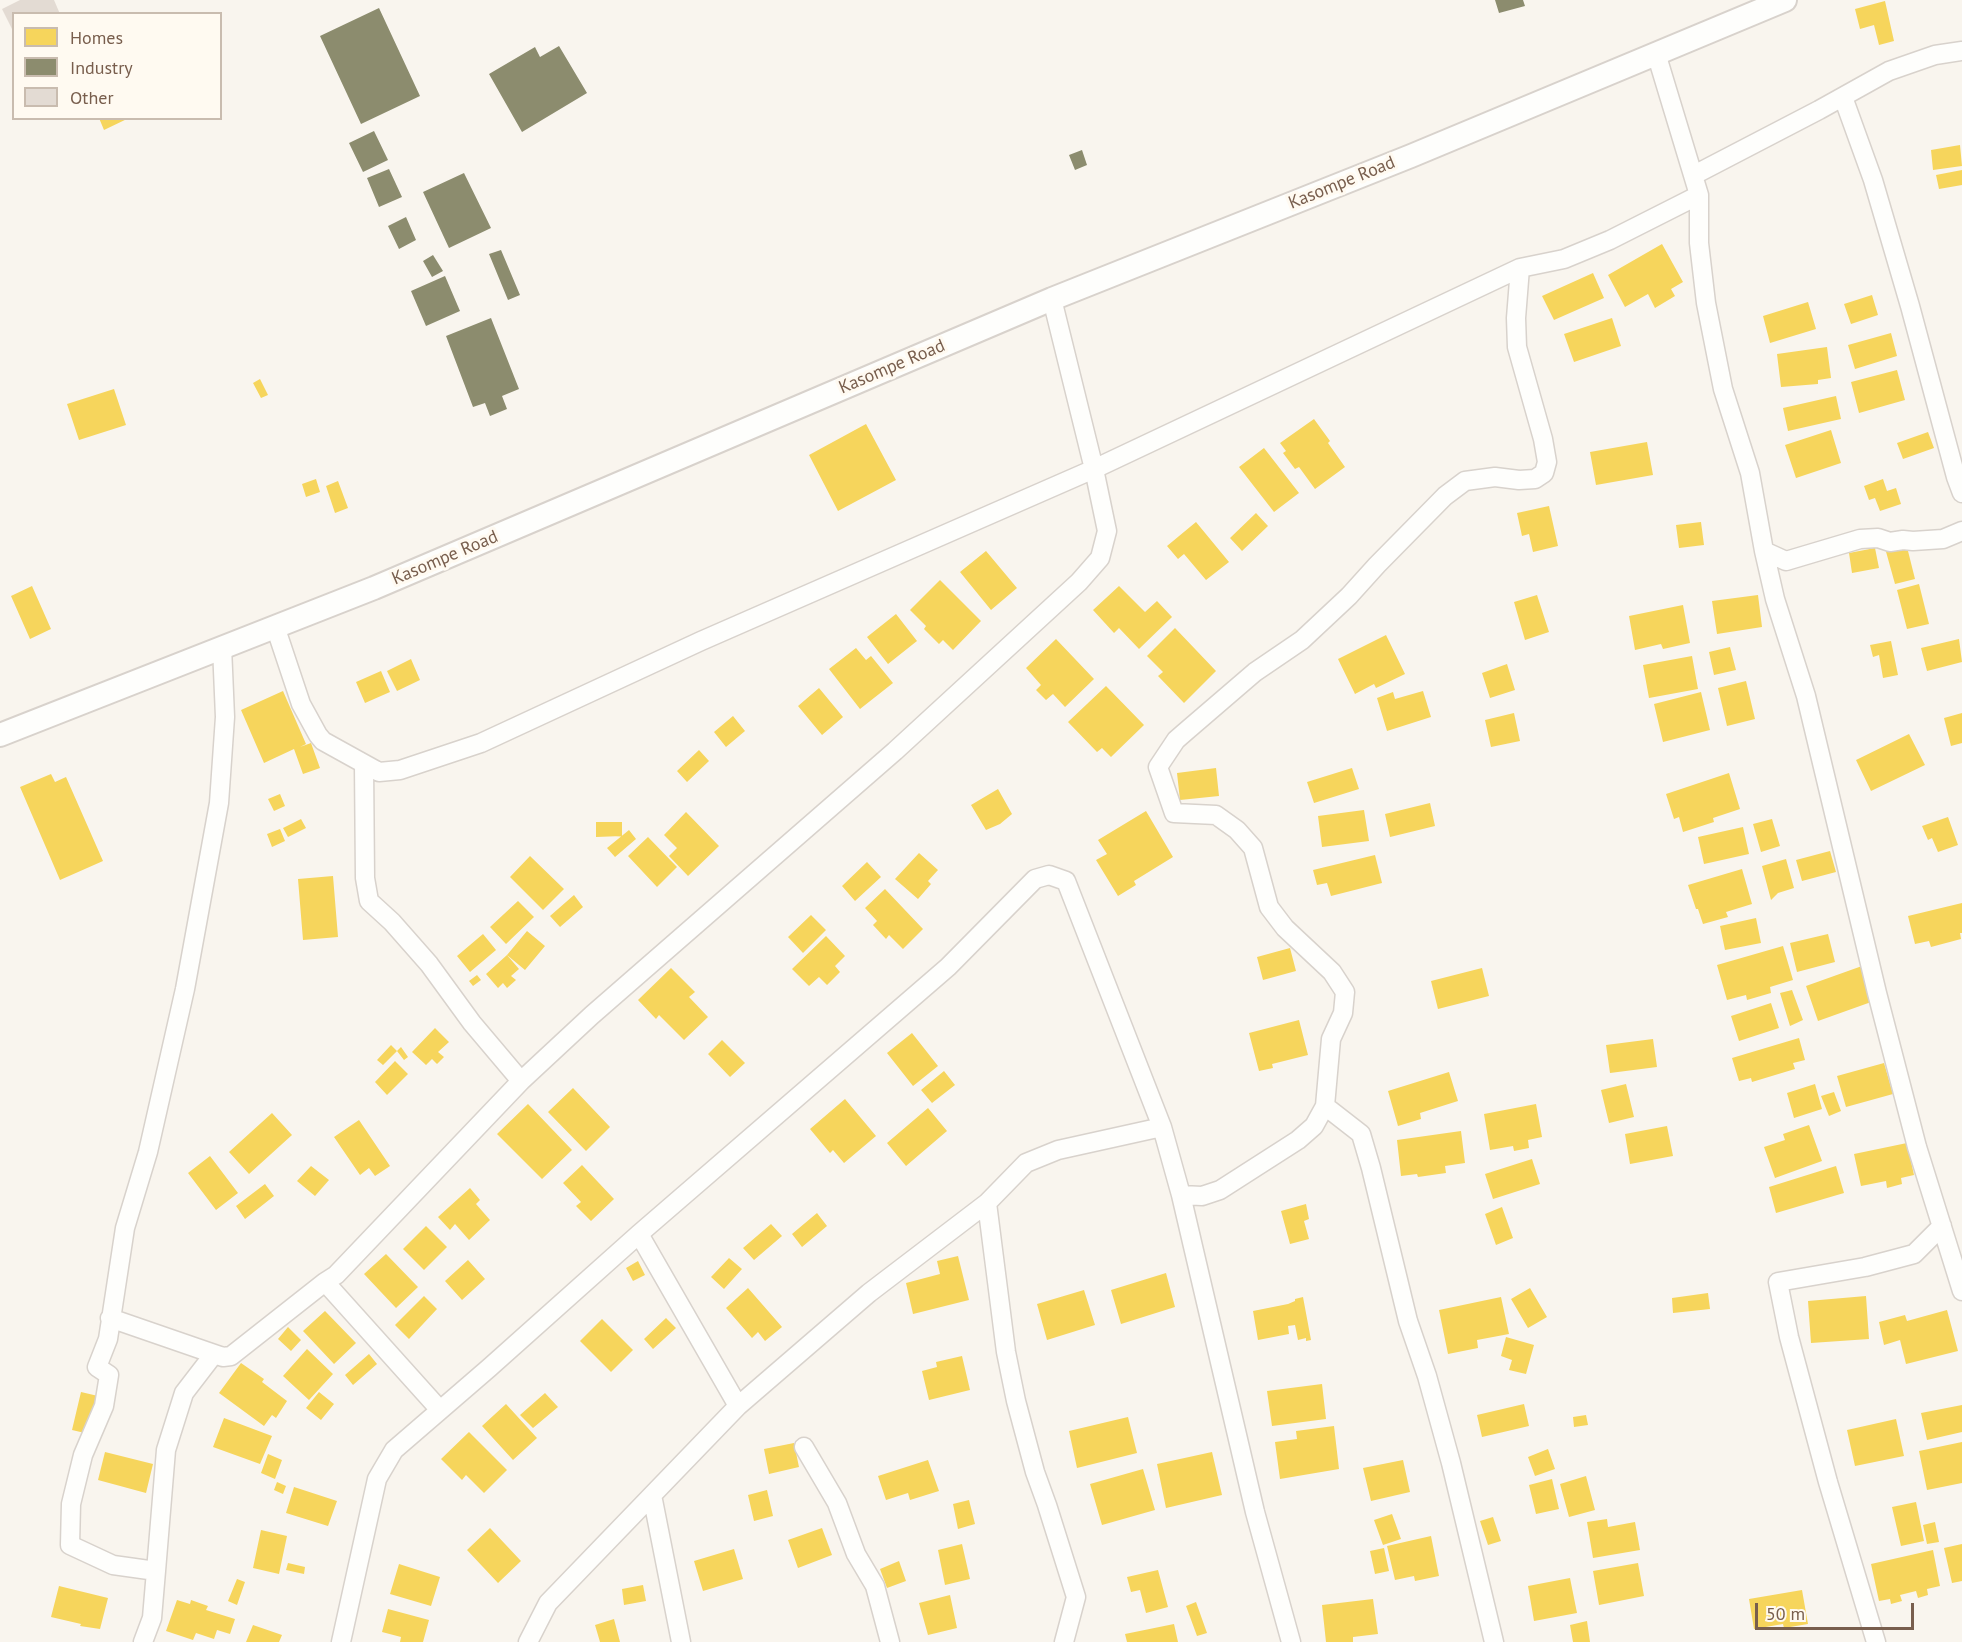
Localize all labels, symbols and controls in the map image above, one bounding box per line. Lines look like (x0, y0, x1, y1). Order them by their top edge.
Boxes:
legend (12, 12, 222, 120)
text: Homes (70, 26, 123, 49)
text: Industry (70, 56, 133, 79)
text: Other (70, 86, 114, 109)
street label: Kasompe Road (1286, 152, 1398, 214)
street label: Kasompe Road (836, 335, 948, 399)
street label: Kasompe Road (389, 526, 501, 590)
scale bar (1758, 1591, 1917, 1629)
text: 50 m (1766, 1602, 1805, 1625)

